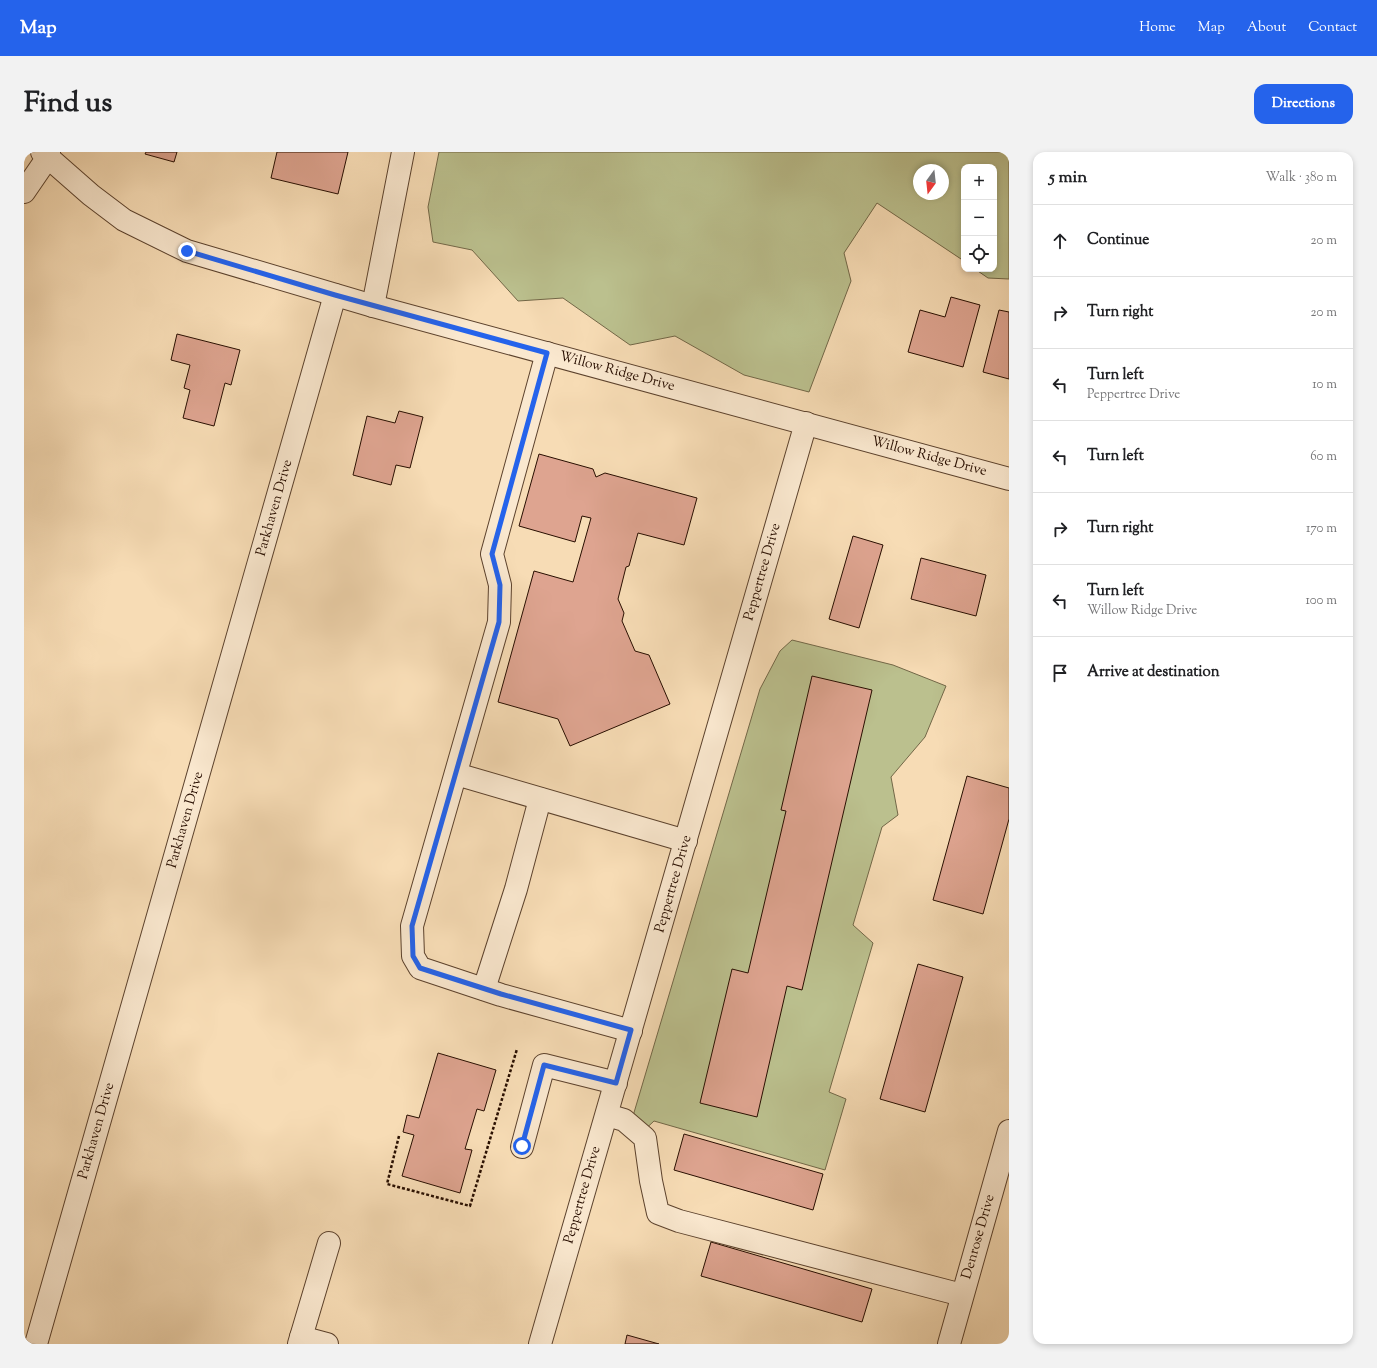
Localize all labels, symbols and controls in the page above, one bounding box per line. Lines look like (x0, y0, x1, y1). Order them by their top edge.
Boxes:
text: Map (20, 15, 57, 42)
text: Home (1139, 18, 1176, 38)
text: Map (1198, 18, 1225, 38)
text: About (1247, 18, 1286, 38)
text: Contact (1308, 18, 1357, 38)
text: Find us (24, 84, 112, 124)
button: Directions (1254, 84, 1353, 124)
north arrow (913, 164, 949, 200)
map controls (961, 164, 997, 272)
button: + (961, 164, 997, 200)
text: 5 min (1049, 166, 1087, 190)
text: Walk · 380 m (1266, 169, 1337, 187)
button: − (961, 200, 997, 236)
icon: ahead (1049, 230, 1071, 252)
text: Continue (1087, 230, 1149, 251)
text: 20 m (1311, 232, 1337, 250)
button: locate (961, 236, 997, 272)
route end (178, 242, 196, 260)
icon: right (1049, 302, 1071, 324)
text: Turn right (1087, 302, 1153, 323)
text: 20 m (1311, 304, 1337, 322)
street label: Willow Ridge Drive (557, 347, 677, 397)
text: Turn left (1087, 365, 1144, 386)
icon: left (1049, 374, 1071, 396)
text: 10 m (1312, 376, 1337, 394)
text: Peppertree Drive (1087, 386, 1180, 404)
street label: Willow Ridge Drive (869, 432, 989, 482)
icon: left (1049, 446, 1071, 468)
text: Turn left (1087, 446, 1144, 467)
text: 60 m (1310, 448, 1337, 466)
street label: Parkhaven Drive (252, 457, 298, 559)
icon: right (1049, 518, 1071, 540)
text: Turn right (1087, 518, 1153, 539)
text: 170 m (1306, 520, 1337, 538)
street label: Peppertree Drive (740, 521, 786, 623)
text: Turn left (1087, 581, 1144, 602)
icon: left (1049, 590, 1071, 612)
text: 100 m (1305, 592, 1337, 610)
text: Willow Ridge Drive (1087, 602, 1197, 620)
icon: arrive (1049, 662, 1071, 684)
text: Arrive at destination (1087, 662, 1220, 683)
street label: Parkhaven Drive (163, 769, 209, 871)
street label: Peppertree Drive (651, 833, 697, 935)
street label: Parkhaven Drive (74, 1080, 120, 1182)
route start (513, 1137, 531, 1155)
street label: Peppertree Drive (560, 1144, 606, 1246)
street label: Denrose Drive (957, 1192, 1001, 1282)

